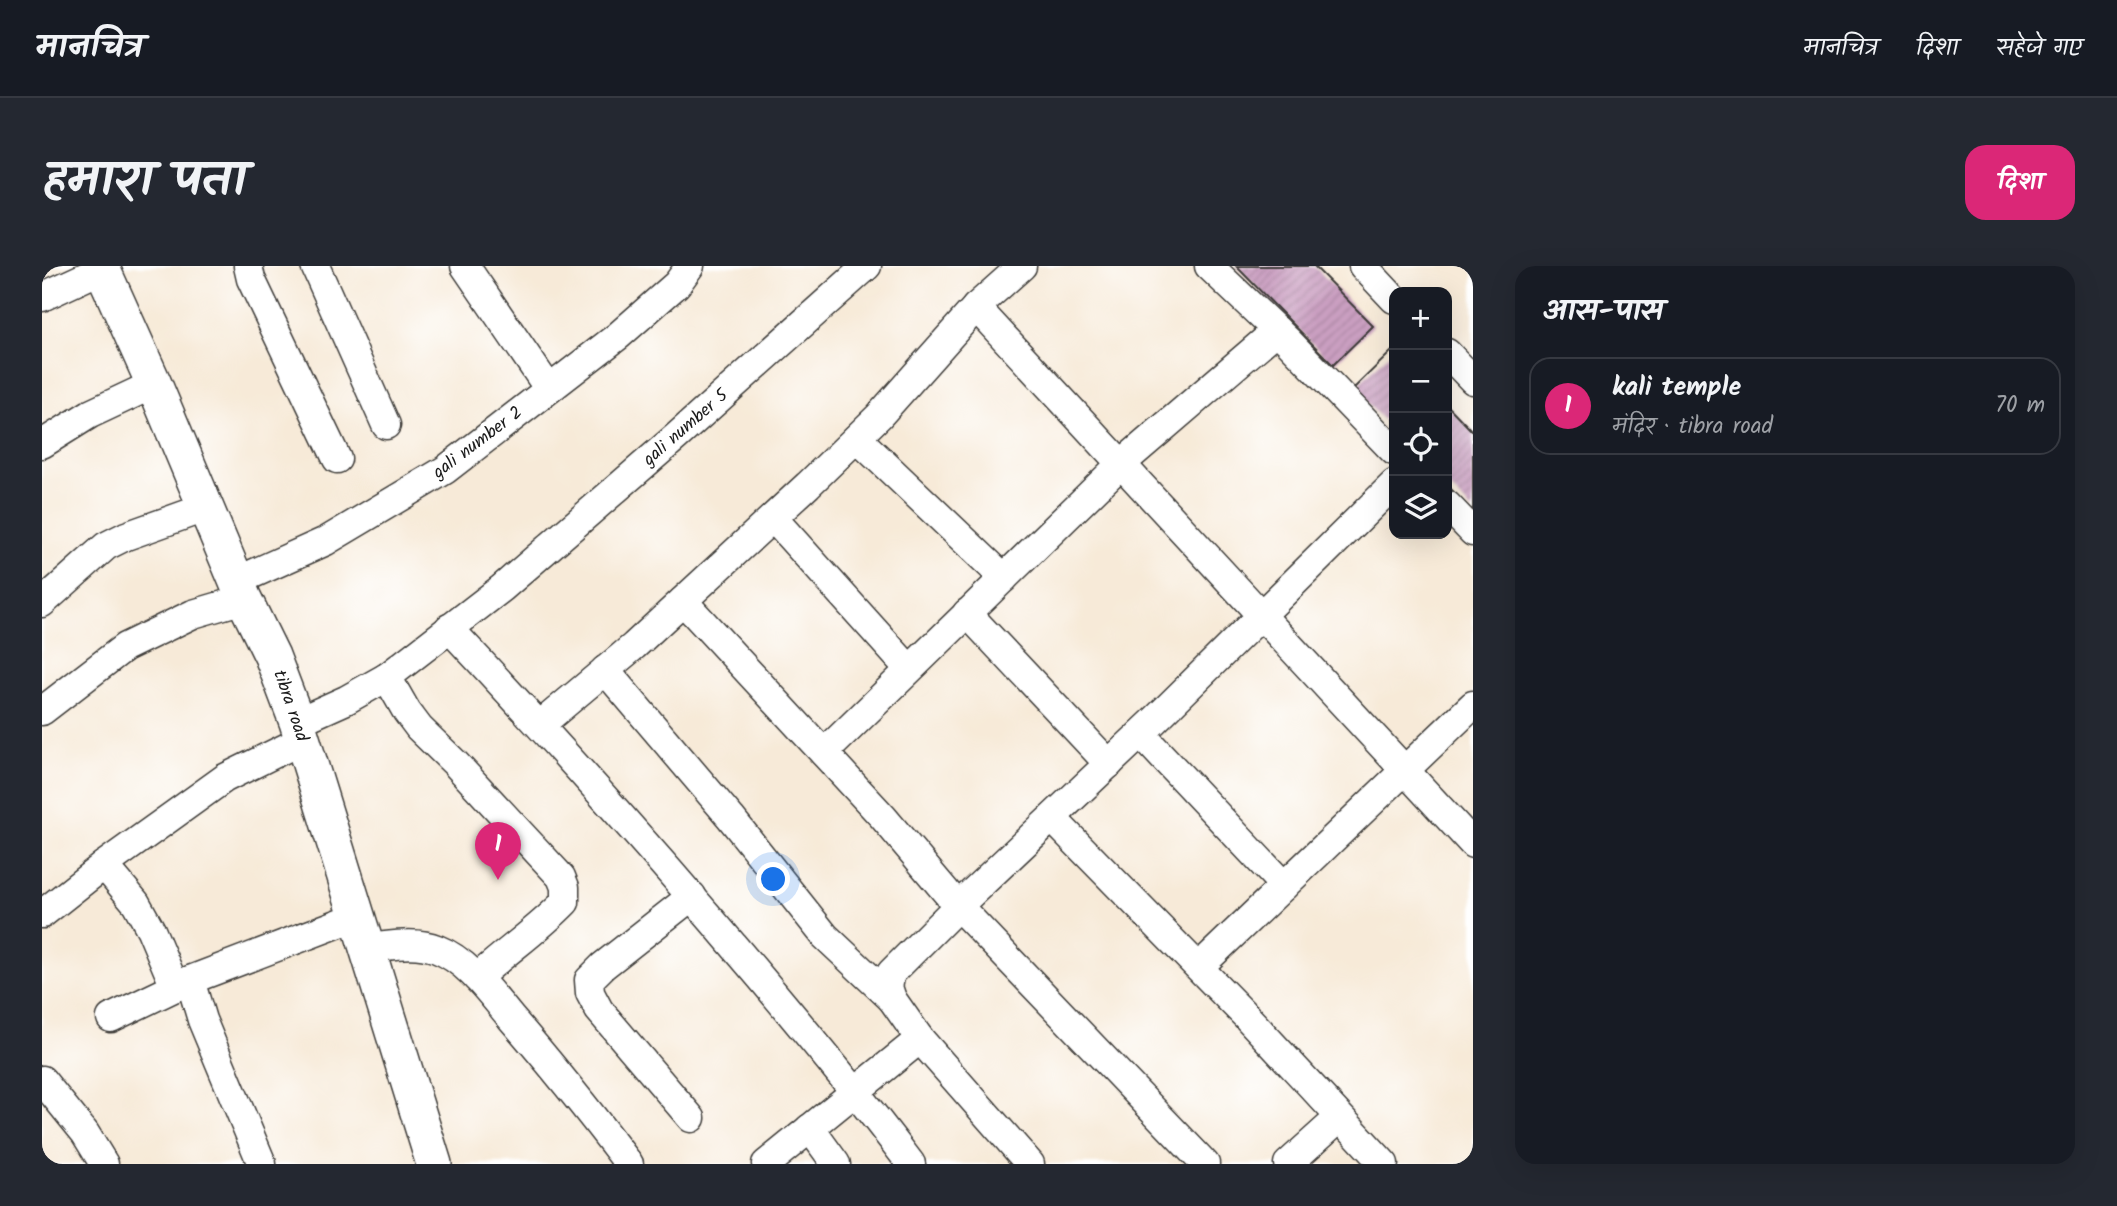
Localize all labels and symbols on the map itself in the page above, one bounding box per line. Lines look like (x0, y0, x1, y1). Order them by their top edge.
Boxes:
street label: gali number 5 (636, 381, 736, 474)
street label: gali number 2 (426, 399, 529, 487)
street label: tibra road (264, 666, 316, 747)
pin: 1 (475, 822, 521, 880)
your location (756, 862, 790, 896)

